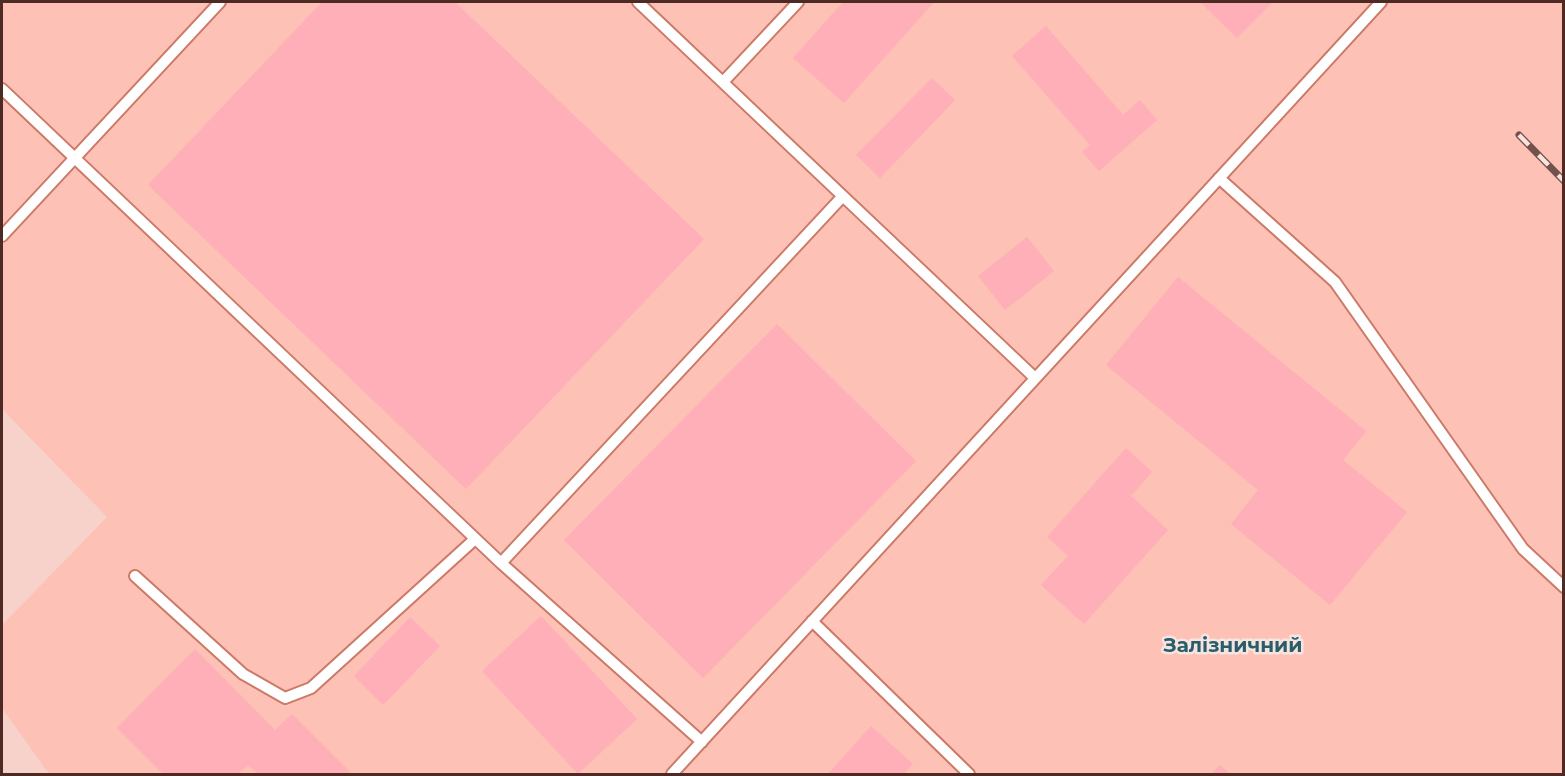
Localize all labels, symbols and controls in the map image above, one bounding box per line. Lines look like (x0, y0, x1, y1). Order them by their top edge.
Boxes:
district label: Залізничний (1164, 634, 1302, 658)

